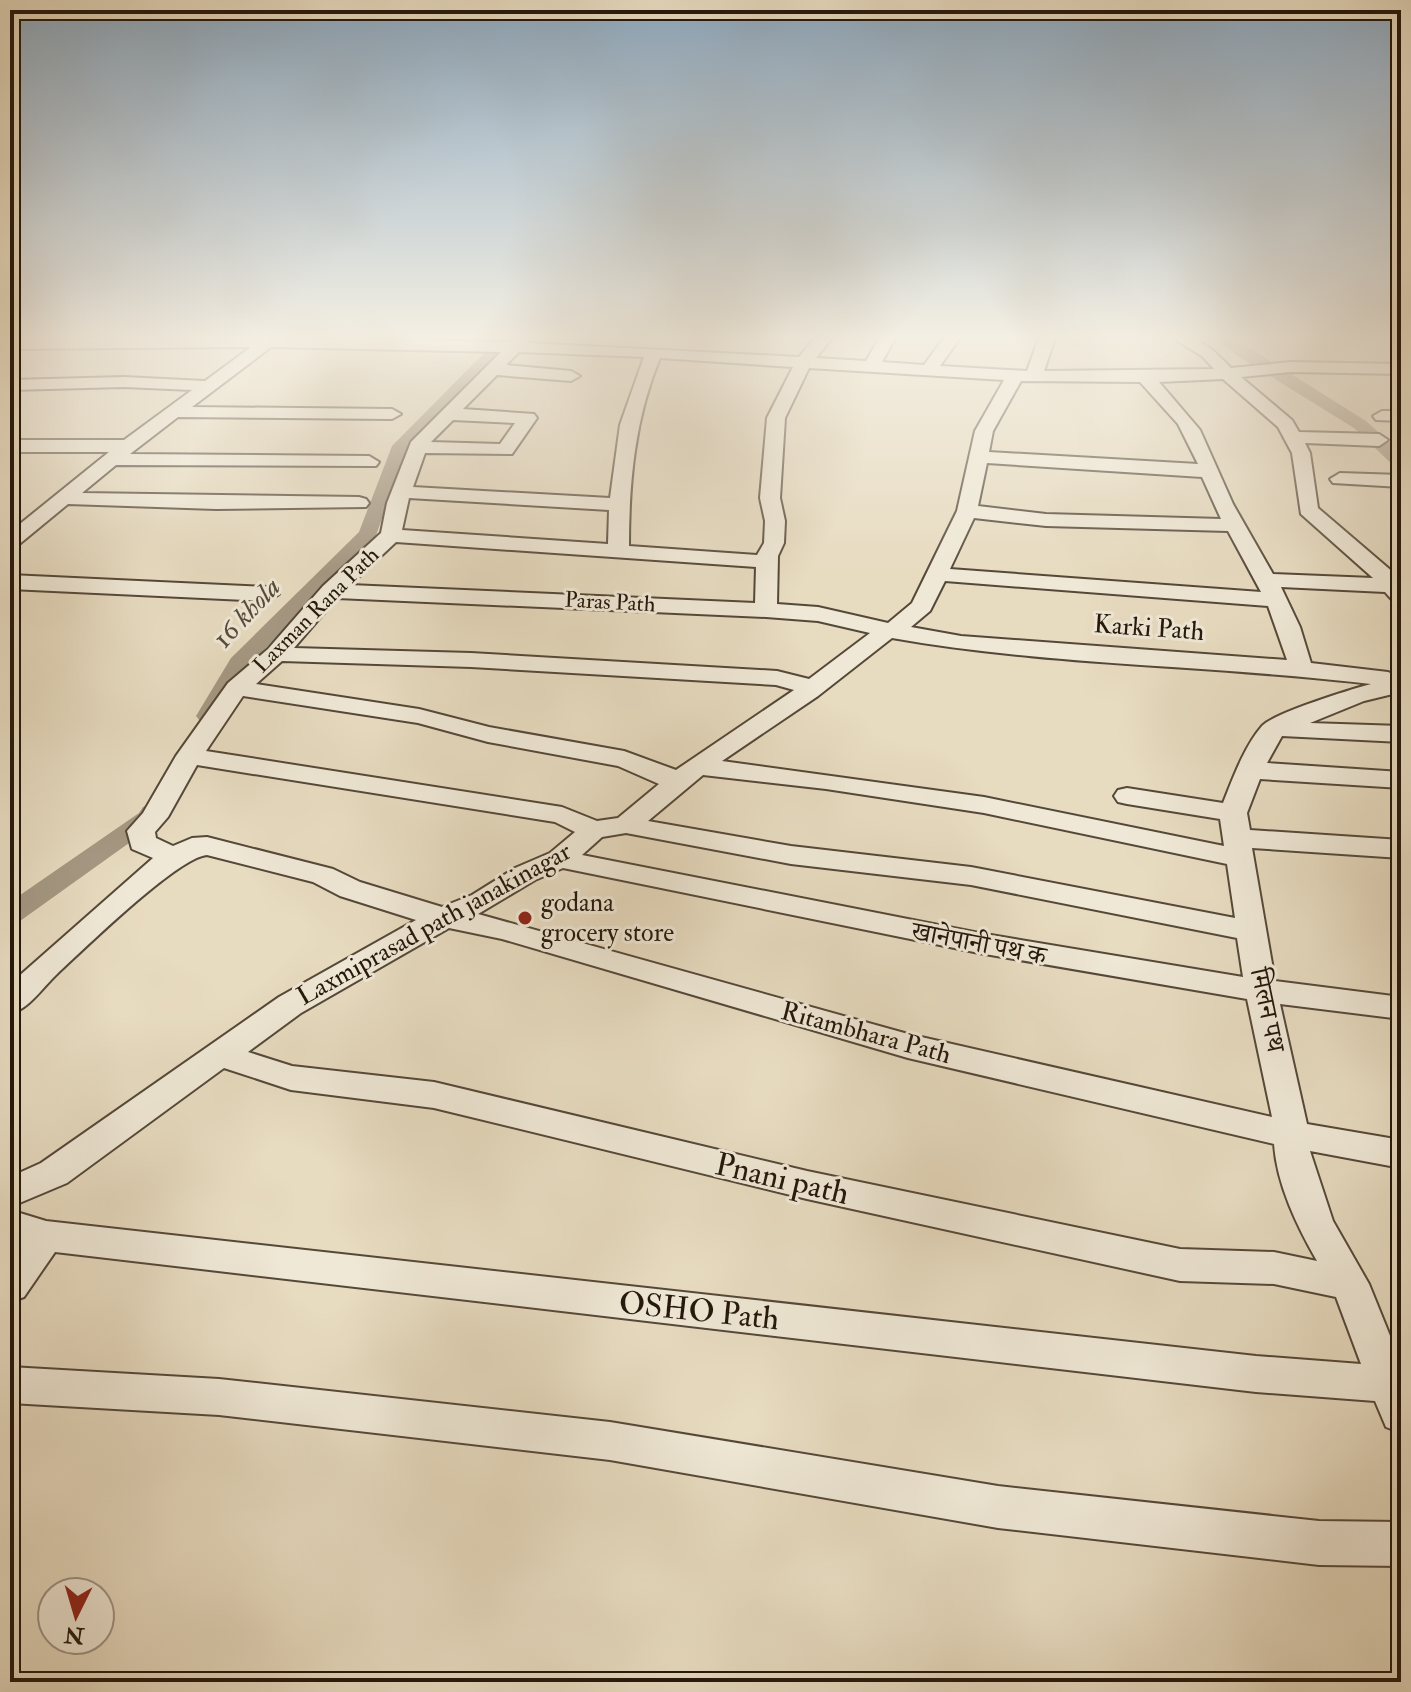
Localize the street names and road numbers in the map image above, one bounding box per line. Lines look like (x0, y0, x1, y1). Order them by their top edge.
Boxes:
street label: Laxman Rana Path (247, 541, 385, 679)
street label: Paras Path (564, 586, 657, 618)
street label: Karki Path (1093, 608, 1206, 648)
street label: Laxmiprasad path janakinagar (291, 835, 577, 1014)
street label: खानेपानी पथ क (907, 915, 1051, 973)
street label: मिलन पथ (1242, 963, 1292, 1057)
street label: Ritambhara Path (777, 995, 955, 1071)
street label: Pnani path (711, 1144, 853, 1214)
street label: OSHO Path (617, 1283, 781, 1339)

